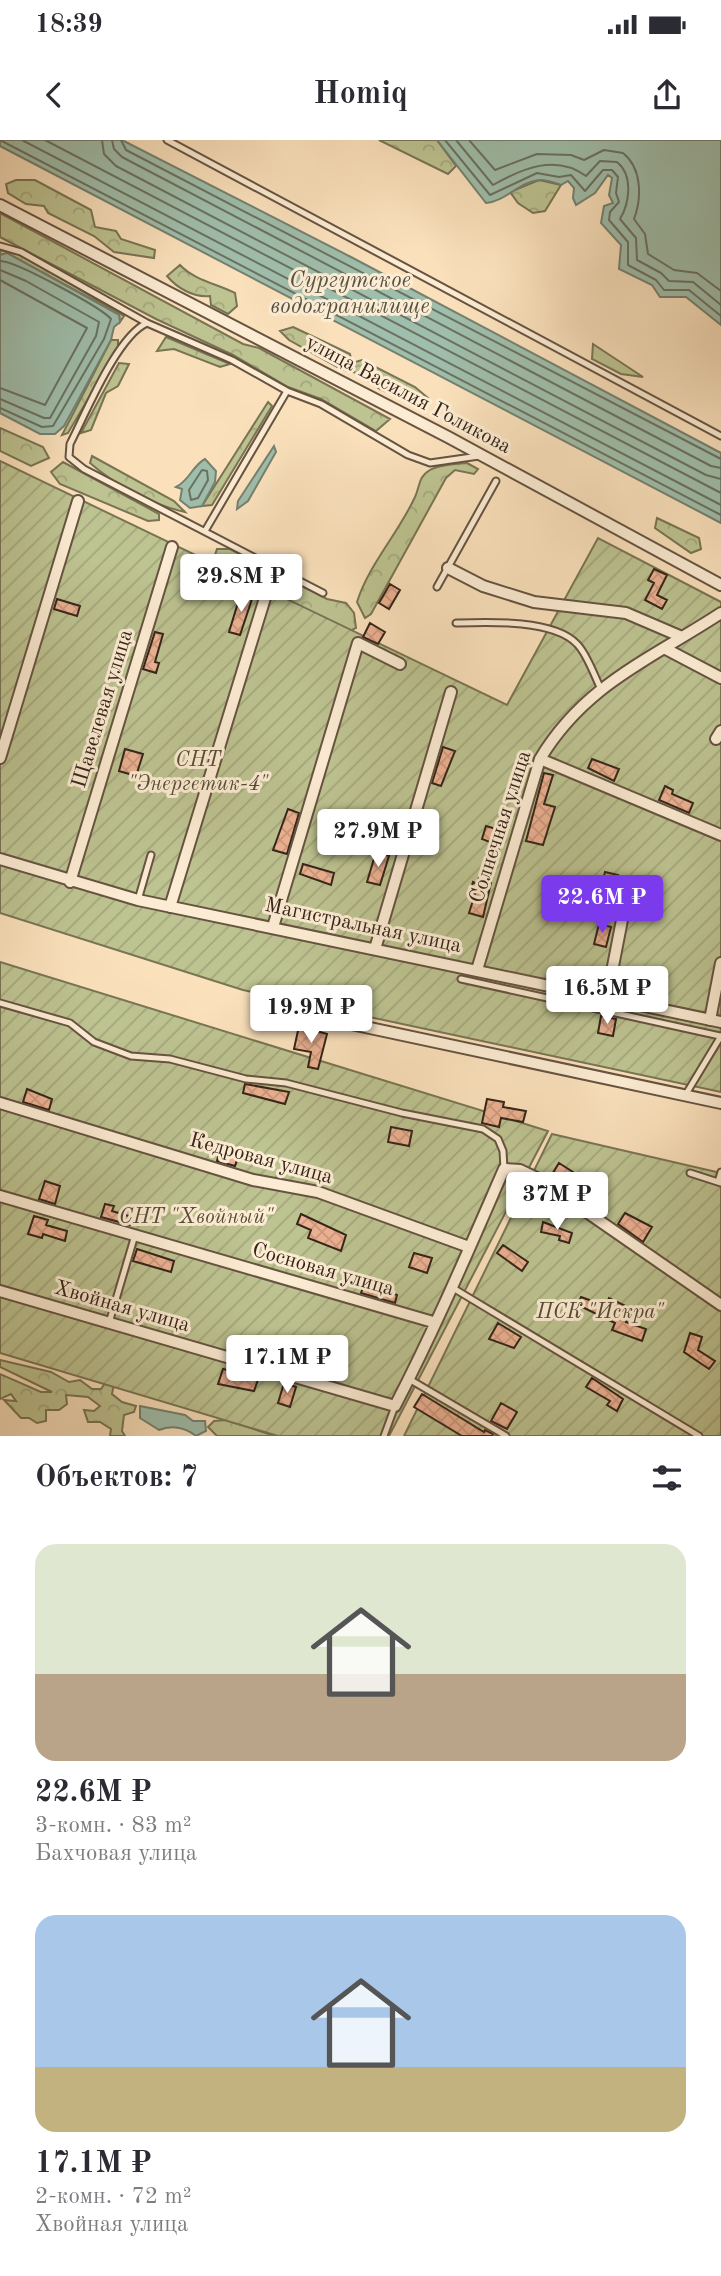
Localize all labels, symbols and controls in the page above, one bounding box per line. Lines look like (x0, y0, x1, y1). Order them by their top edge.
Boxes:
text: 18:39 (35, 12, 103, 38)
icon: back (35, 76, 73, 114)
icon: share (648, 76, 686, 114)
text: Homiq (313, 79, 408, 111)
water label: Сургутское водохранилище (270, 269, 430, 319)
street label: улица Василия Голикова (302, 332, 514, 458)
pin: 29.8M ₽ (176, 554, 306, 614)
text: 29.8M ₽ (196, 565, 286, 588)
street label: Щавелевая улица (69, 627, 137, 791)
street label: Солнечная улица (466, 748, 536, 906)
park label: СНТ "Энергетик-4" (128, 750, 269, 795)
pin: 27.9M ₽ (313, 810, 443, 869)
text: 27.9M ₽ (333, 820, 423, 843)
pin: 22.6M ₽ (537, 876, 667, 935)
text: 22.6M ₽ (557, 886, 647, 909)
street label: Магистральная улица (263, 895, 463, 957)
pin: 16.5M ₽ (542, 966, 672, 1026)
text: 16.5M ₽ (562, 977, 652, 1000)
pin: 19.9M ₽ (246, 986, 376, 1045)
text: 19.9M ₽ (266, 996, 356, 1019)
street label: Кедровая улица (187, 1130, 335, 1188)
pin: 37M ₽ (508, 1172, 606, 1232)
text: 37M ₽ (522, 1183, 592, 1206)
park label: СНТ "Хвойный" (119, 1207, 274, 1228)
street label: Сосновая улица (250, 1240, 396, 1300)
street label: Хвойная улица (52, 1278, 192, 1336)
park label: ПСК "Искра" (535, 1302, 665, 1323)
pin: 17.1M ₽ (222, 1336, 352, 1395)
text: 17.1M ₽ (242, 1346, 332, 1369)
icon: filters (648, 1459, 686, 1497)
text: Объектов: 7 (35, 1463, 198, 1493)
icon: home (298, 1589, 424, 1715)
text: 22.6M ₽ (35, 1778, 152, 1808)
text: 3-комн. · 83 m² (35, 1814, 192, 1837)
text: Бахчовая улица (35, 1842, 197, 1865)
icon: home (298, 1960, 424, 2086)
text: 17.1M ₽ (35, 2149, 152, 2179)
text: 2-комн. · 72 m² (35, 2185, 192, 2208)
text: Хвойная улица (35, 2213, 188, 2236)

